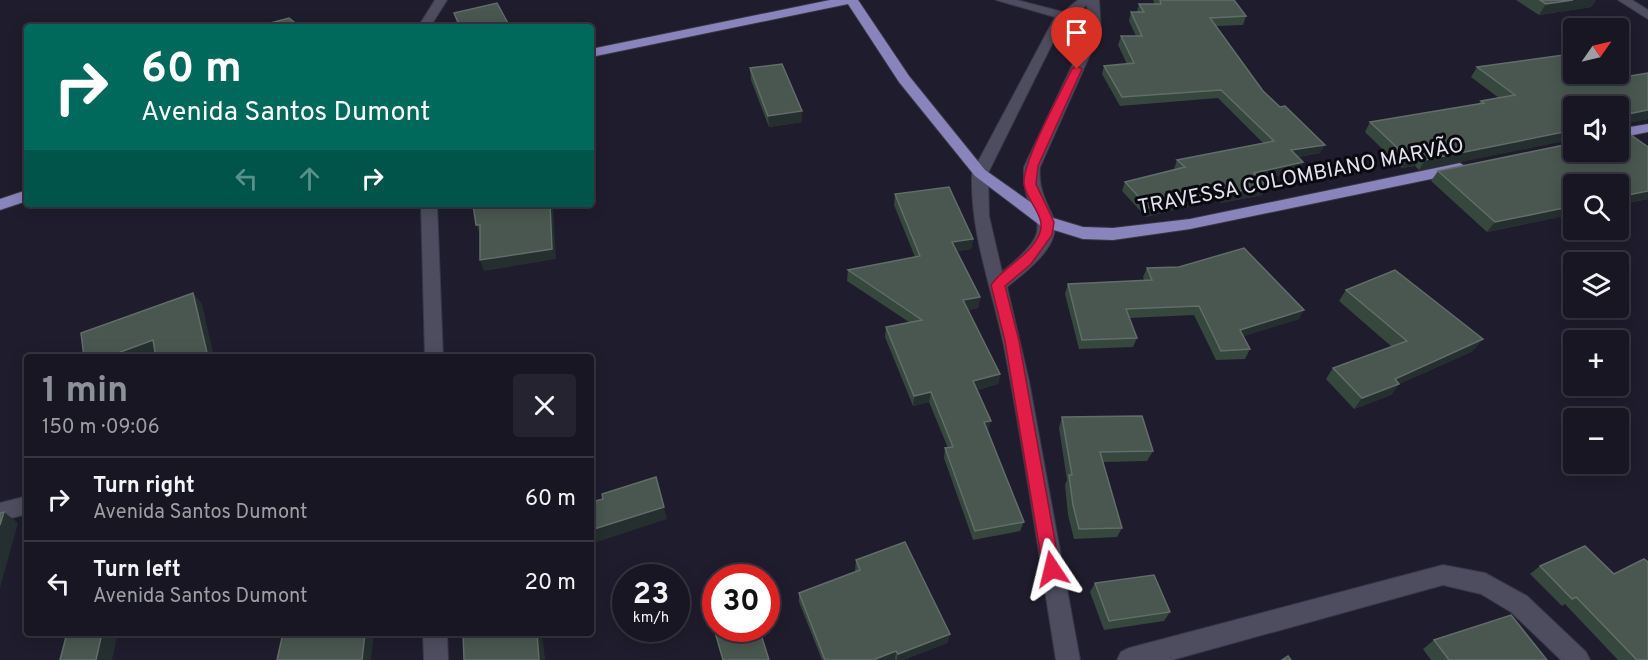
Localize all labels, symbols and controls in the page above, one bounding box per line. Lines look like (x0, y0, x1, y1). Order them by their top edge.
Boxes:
pin (1051, 7, 1102, 69)
icon: arrive (1060, 16, 1093, 49)
north arrow (1563, 18, 1629, 84)
map controls (1563, 18, 1629, 474)
text: 60 m (141, 44, 242, 97)
icon: right (42, 48, 120, 126)
text: Avenida Santos Dumont (141, 96, 431, 130)
button: sound (1563, 96, 1629, 162)
street label: TRAVESSA COLOMBIANO MARVÃO (1136, 132, 1466, 222)
icon: left (230, 162, 263, 195)
icon: ahead (293, 162, 326, 195)
icon: right (356, 162, 389, 195)
button: search (1563, 174, 1629, 240)
button: layers (1563, 252, 1629, 318)
button: + (1563, 330, 1629, 396)
text: 1 min (42, 369, 128, 415)
button: close (513, 374, 576, 437)
button: − (1563, 408, 1629, 474)
text: 150 m · 09:06 (42, 415, 160, 441)
text: Turn right (93, 473, 195, 500)
icon: right (42, 483, 75, 516)
text: 60 m (525, 486, 576, 513)
text: Avenida Santos Dumont (93, 500, 307, 526)
position arrow (1020, 537, 1084, 601)
text: Turn left (93, 557, 181, 584)
speed limit sign: 30 (702, 564, 780, 642)
icon: left (42, 567, 75, 600)
text: 20 m (525, 570, 576, 597)
text: 23 (633, 577, 669, 614)
text: Avenida Santos Dumont (93, 584, 307, 610)
text: km/h (633, 609, 669, 628)

